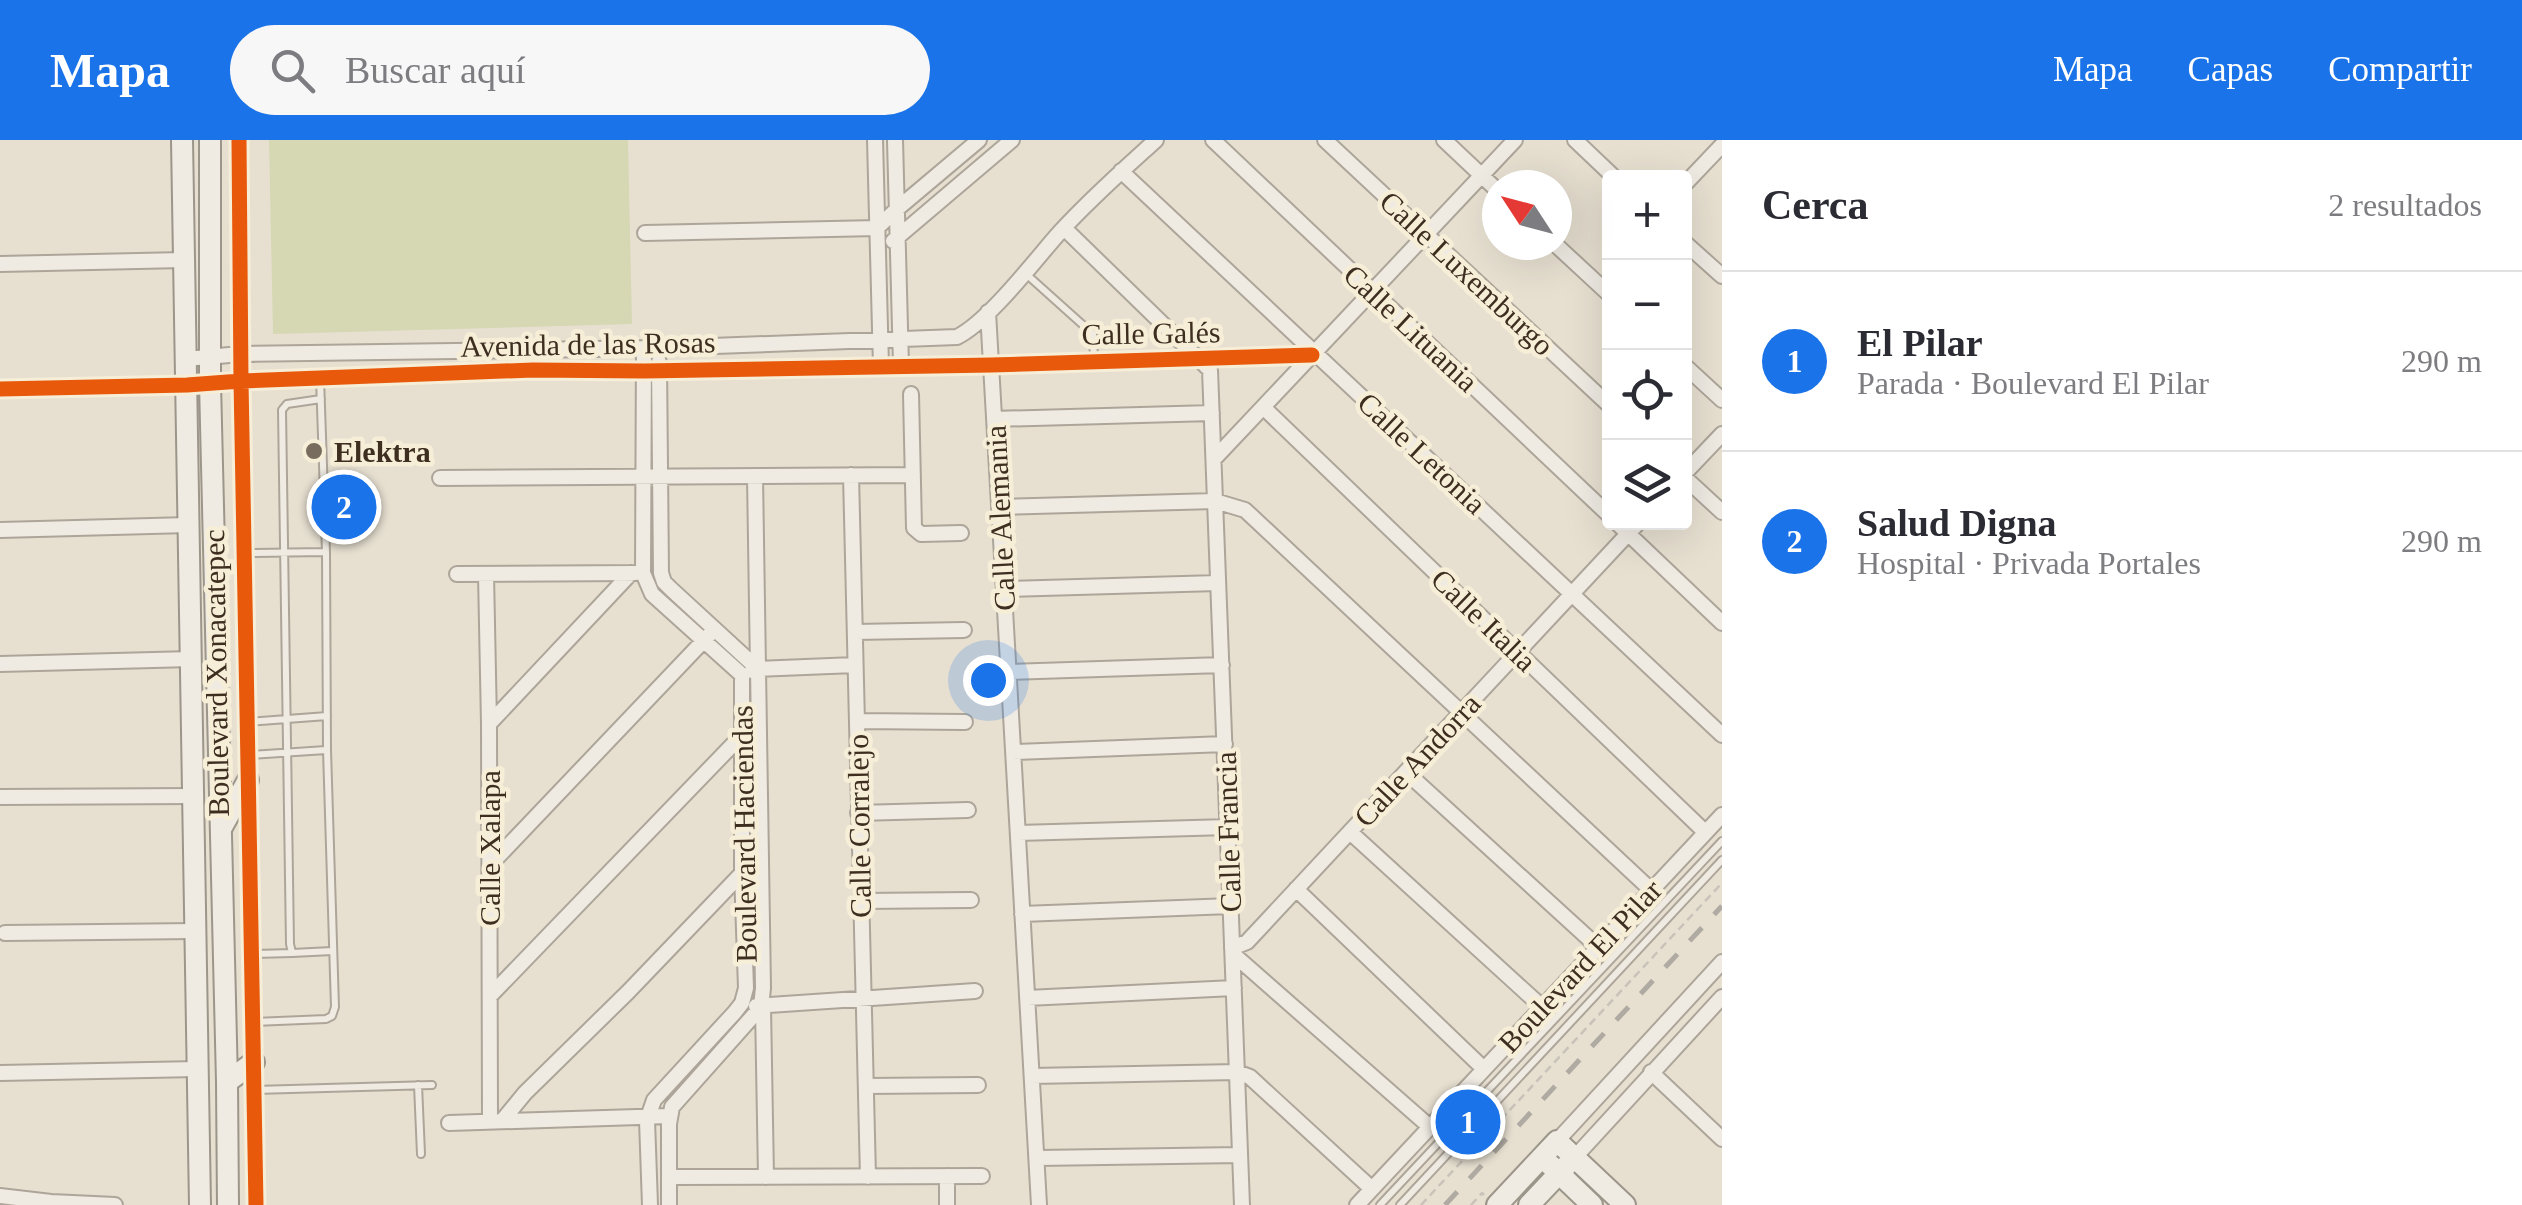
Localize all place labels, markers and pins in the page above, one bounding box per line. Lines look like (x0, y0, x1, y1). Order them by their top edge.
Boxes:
place label: Elektra (334, 435, 431, 468)
marker: Elektra (303, 440, 325, 462)
pin: 2 (312, 470, 376, 544)
pin: 1 (1436, 1084, 1500, 1160)

